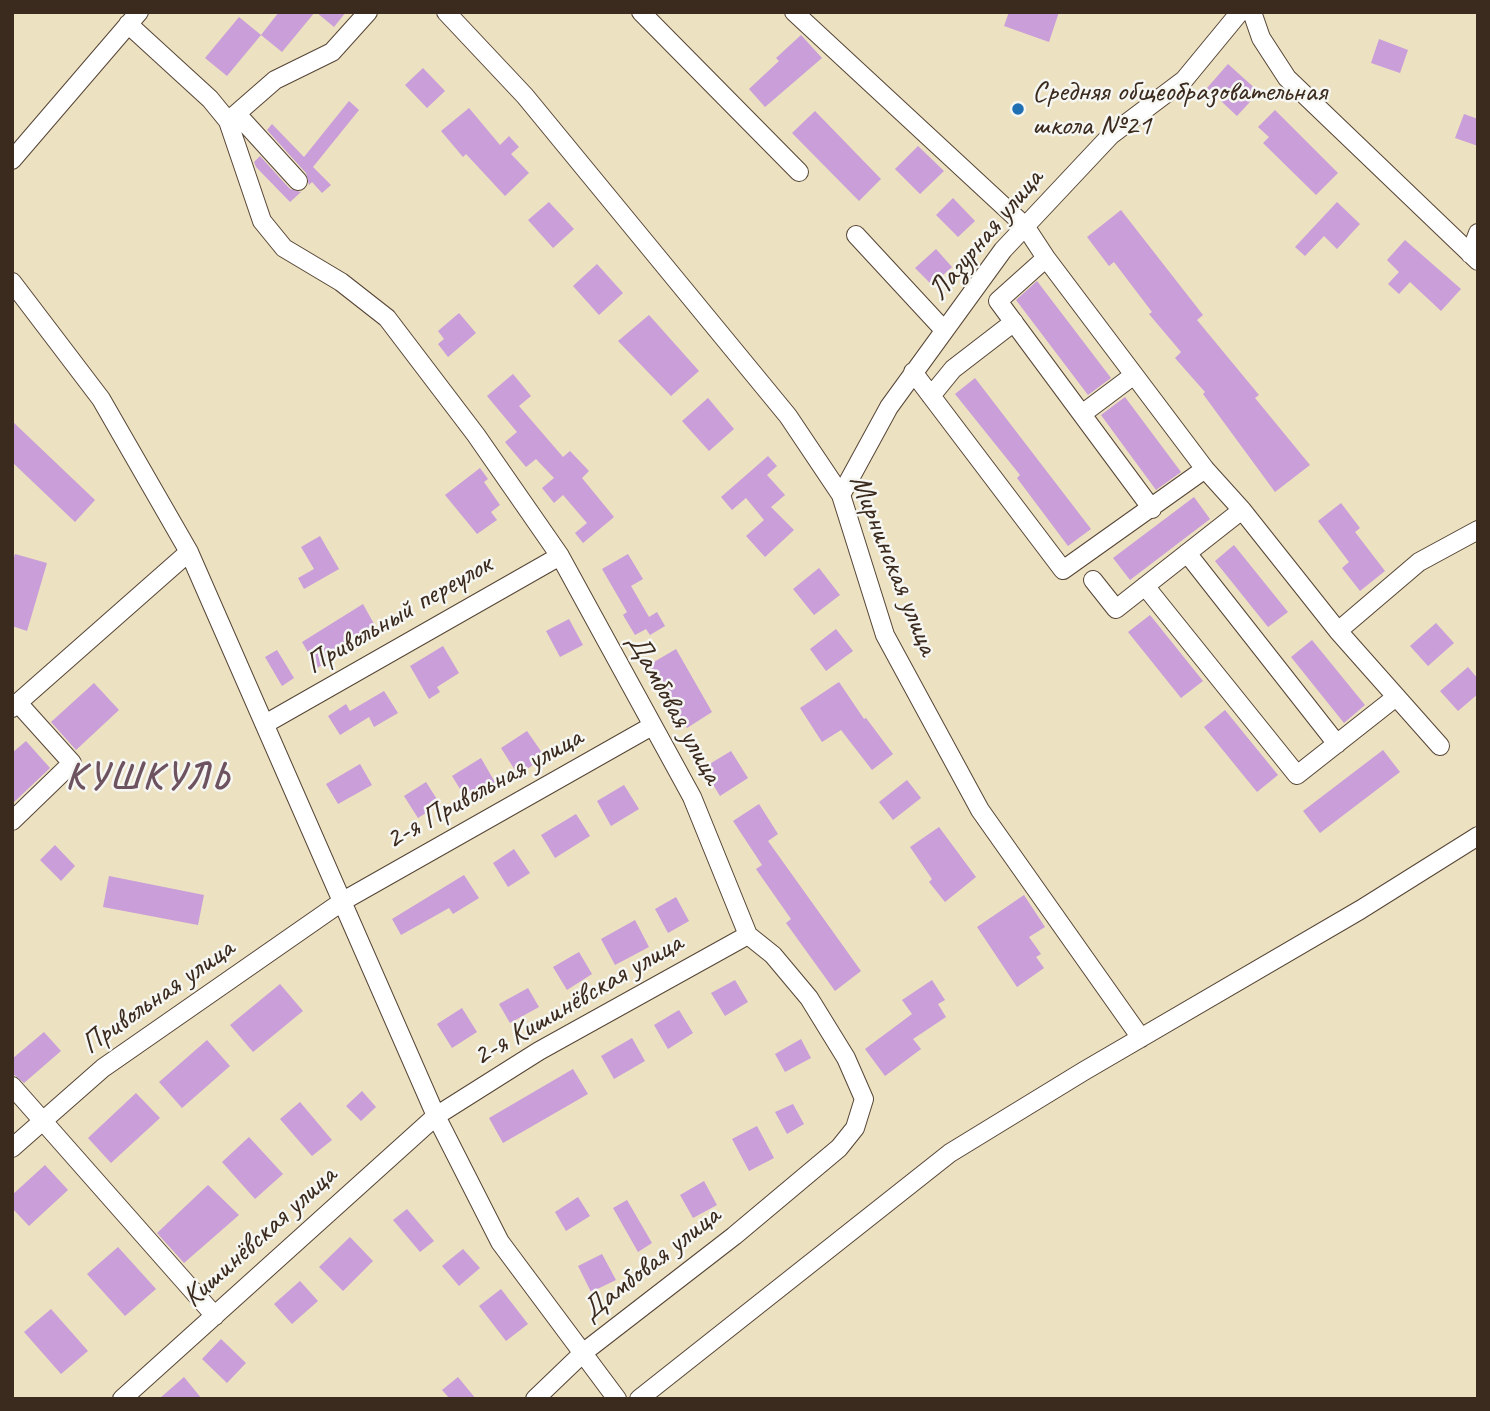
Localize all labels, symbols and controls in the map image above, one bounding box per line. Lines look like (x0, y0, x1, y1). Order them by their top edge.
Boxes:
place label: Средняя общеобразовательная школа №21 (1032, 74, 1327, 144)
marker: Средняя общеобразовательная школа №21 (1010, 101, 1026, 117)
street label: Лазурная улица (921, 162, 1051, 308)
street label: Мирнинская улица (841, 470, 945, 660)
street label: Привольный переулок (299, 547, 499, 683)
street label: Дамбовая улица (618, 628, 730, 790)
street label: 2-я Привольная улица (379, 720, 589, 858)
district label: КУШКУЛЬ (63, 756, 233, 800)
street label: 2-я Кишинёвская улица (467, 925, 689, 1075)
street label: Привольная улица (75, 931, 241, 1063)
street label: Кишинёвская улица (176, 1158, 344, 1316)
street label: Дамбовая улица (574, 1199, 728, 1329)

